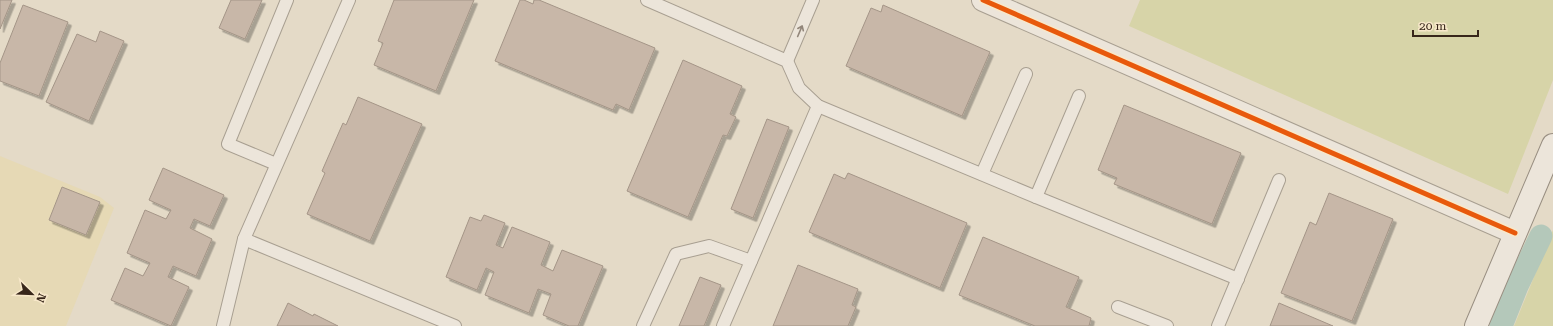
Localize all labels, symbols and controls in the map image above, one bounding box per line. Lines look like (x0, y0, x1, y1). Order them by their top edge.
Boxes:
scale bar (1413, 12, 1478, 38)
text: 20 m (1419, 19, 1446, 33)
one-way arrow (797, 25, 804, 37)
north arrow (12, 274, 52, 314)
text: N (33, 291, 48, 305)

